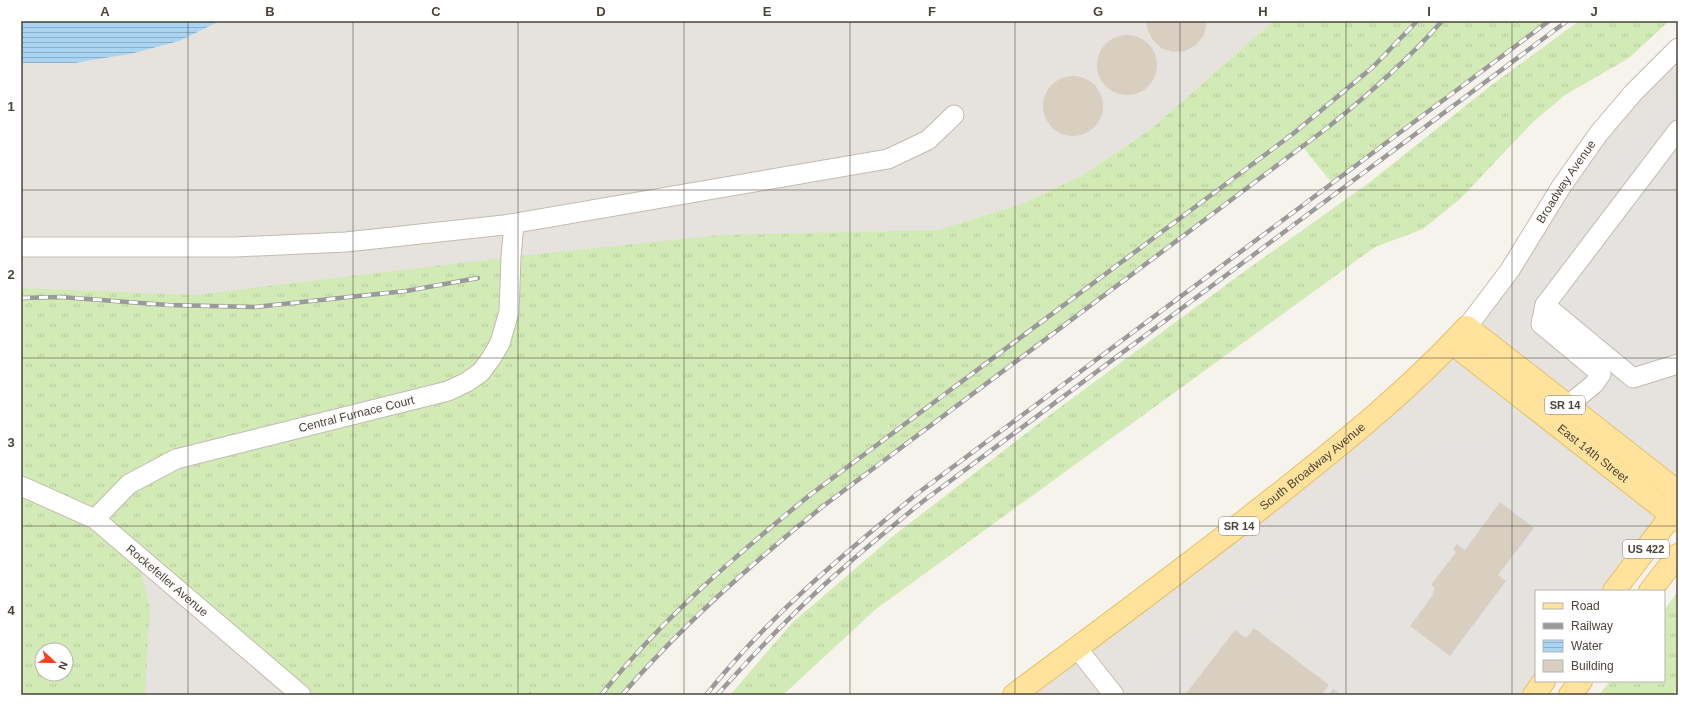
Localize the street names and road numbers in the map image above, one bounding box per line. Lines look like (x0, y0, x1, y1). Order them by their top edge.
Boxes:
street label: Broadway Avenue (1533, 137, 1599, 226)
street label: Central Furnace Court (297, 393, 416, 435)
road number: SR 14 (1545, 396, 1585, 414)
street label: South Broadway Avenue (1257, 420, 1368, 513)
street label: East 14th Street (1555, 421, 1632, 486)
road number: SR 14 (1219, 517, 1259, 535)
road number: US 422 (1623, 540, 1669, 558)
street label: Rockefeller Avenue (123, 542, 211, 620)

